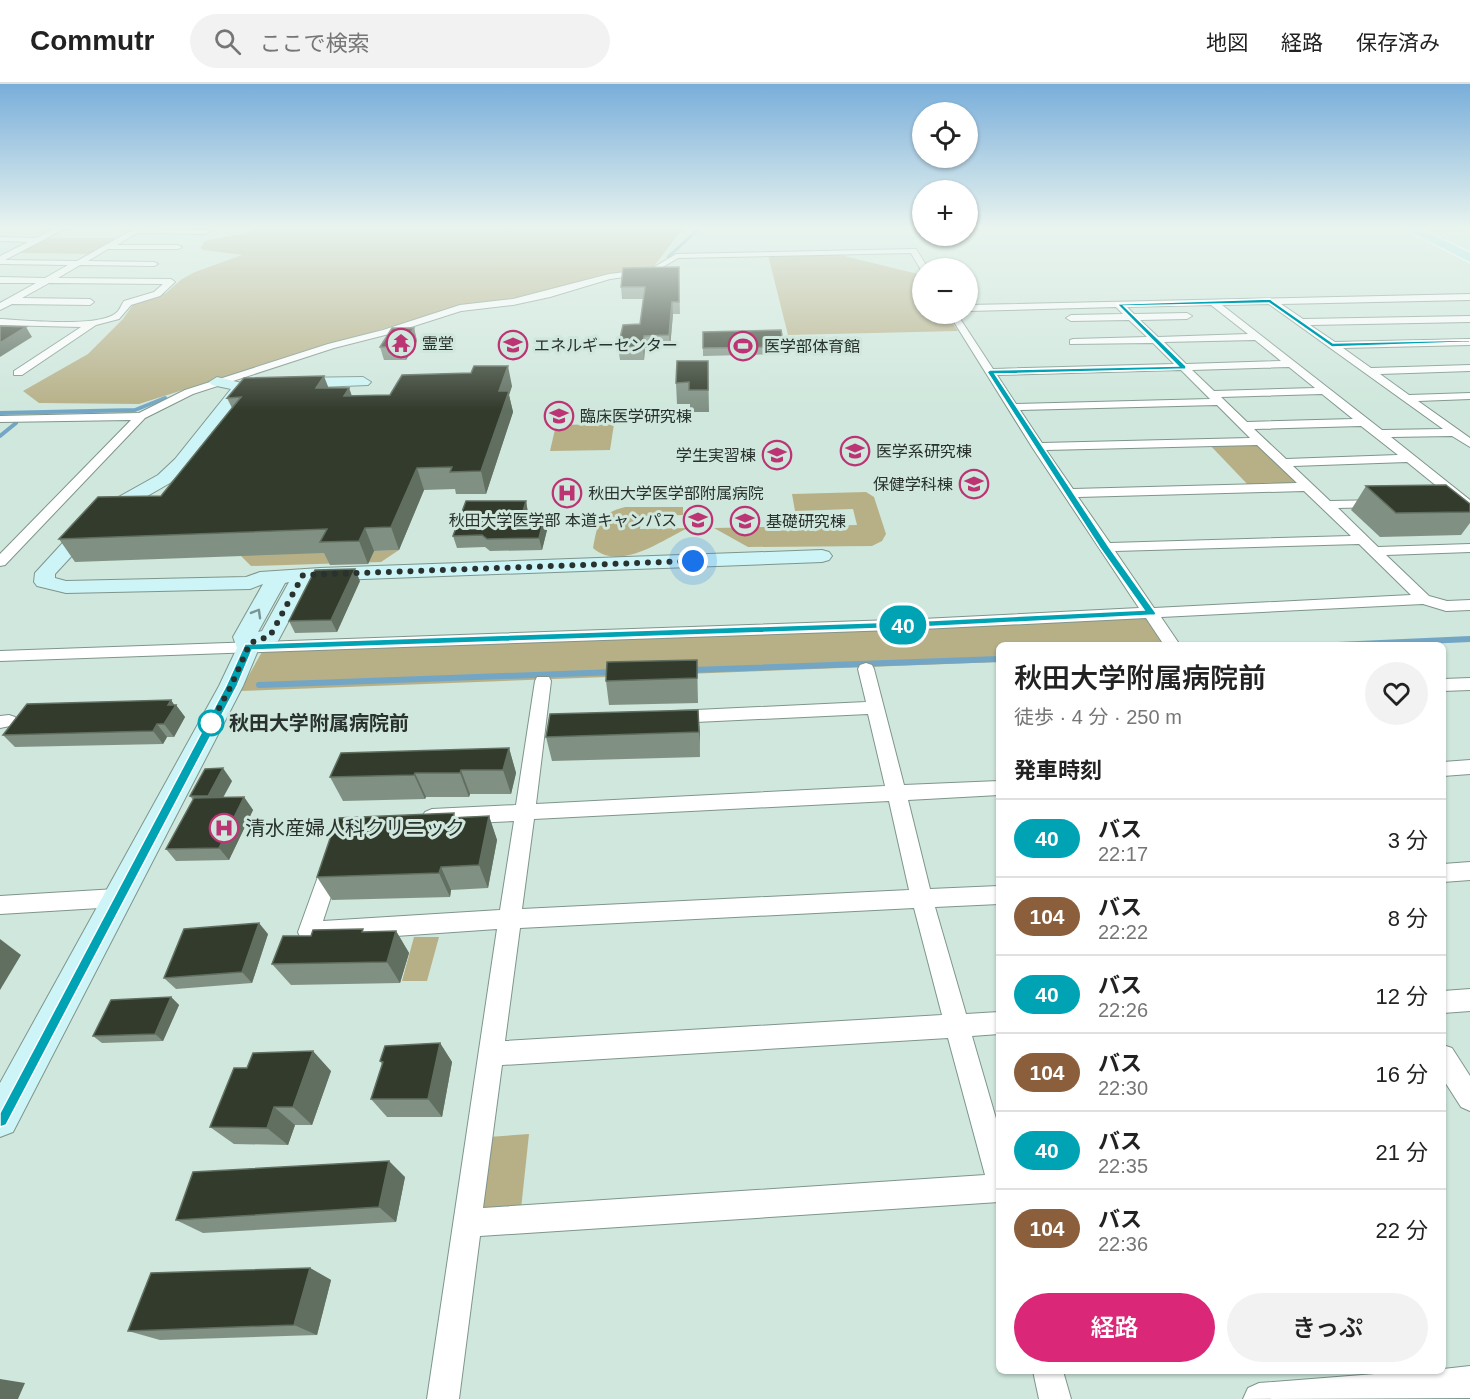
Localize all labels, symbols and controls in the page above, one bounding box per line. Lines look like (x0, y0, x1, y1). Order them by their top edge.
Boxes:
search box (190, 14, 610, 68)
text: Commutr (30, 25, 154, 56)
icon: search (211, 25, 244, 58)
text: ここで検索 (259, 31, 369, 56)
text: 地図 (1206, 31, 1248, 54)
text: 経路 (1281, 31, 1323, 54)
text: 保存済み (1356, 31, 1440, 54)
map controls (912, 102, 978, 324)
button: locate (912, 102, 978, 168)
button: + (912, 180, 978, 246)
button: − (912, 258, 978, 324)
temple icon: 霊堂 (385, 327, 417, 359)
school or university icon: エネルギーセンター (497, 329, 529, 361)
sports icon: 医学部体育館 (727, 330, 759, 362)
place label: 霊堂 (422, 335, 454, 352)
place label: エネルギーセンター (534, 337, 678, 354)
place label: 医学部体育館 (764, 338, 860, 355)
school or university icon: 臨床医学研究棟 (543, 400, 575, 432)
place label: 臨床医学研究棟 (580, 408, 692, 425)
school or university icon: 医学系研究棟 (839, 435, 871, 467)
school or university icon: 学生実習棟 (761, 439, 793, 471)
place label: 医学系研究棟 (876, 443, 972, 460)
place label: 学生実習棟 (676, 447, 756, 464)
school or university icon: 保健学科棟 (958, 468, 990, 500)
place label: 保健学科棟 (873, 476, 953, 493)
hospital icon: 秋田大学医学部附属病院 (551, 477, 583, 509)
place label: 秋田大学医学部附属病院 (588, 485, 764, 502)
school or university icon: 秋田大学医学部 本道キャンパス (682, 504, 714, 536)
school or university icon: 基礎研究棟 (729, 505, 761, 537)
place label: 秋田大学医学部 本道キャンパス (449, 512, 677, 529)
place label: 基礎研究棟 (766, 513, 846, 530)
your location (678, 546, 708, 576)
line badge: 40 (876, 606, 930, 644)
one-way arrow (249, 609, 261, 619)
text: 40 (891, 614, 915, 637)
button: heart (1365, 662, 1428, 725)
text: 秋田大学附属病院前 (1014, 663, 1266, 694)
text: 徒歩 · 4 分 · 250 m (1014, 706, 1182, 728)
marker: 秋田大学附属病院前 (198, 710, 224, 736)
place label: 秋田大学附属病院前 (229, 712, 409, 734)
text: 発車時刻 (1014, 758, 1102, 783)
hospital icon: 清水産婦人科クリニック (208, 812, 240, 844)
place label: 清水産婦人科クリニック (245, 817, 465, 839)
text: バス (1098, 817, 1142, 842)
text: 40 (1035, 827, 1059, 850)
text: 3 分 (1388, 828, 1428, 853)
text: 22:17 (1098, 843, 1148, 865)
text: バス (1098, 895, 1142, 920)
text: 104 (1029, 905, 1065, 928)
text: 8 分 (1388, 906, 1428, 931)
text: 22:22 (1098, 921, 1148, 943)
text: バス (1098, 973, 1142, 998)
text: 40 (1035, 983, 1059, 1006)
text: 12 分 (1375, 984, 1428, 1009)
text: 22:26 (1098, 999, 1148, 1021)
text: バス (1098, 1051, 1142, 1076)
text: 104 (1029, 1061, 1065, 1084)
text: 16 分 (1375, 1062, 1428, 1087)
text: 22:30 (1098, 1077, 1148, 1099)
text: バス (1098, 1129, 1142, 1154)
text: 40 (1035, 1139, 1059, 1162)
text: 21 分 (1375, 1140, 1428, 1165)
text: 22:35 (1098, 1155, 1148, 1177)
text: バス (1098, 1207, 1142, 1232)
text: 104 (1029, 1217, 1065, 1240)
text: 22 分 (1375, 1218, 1428, 1243)
text: 22:36 (1098, 1233, 1148, 1255)
button: 経路 (1014, 1293, 1215, 1362)
button: きっぷ (1227, 1293, 1428, 1362)

